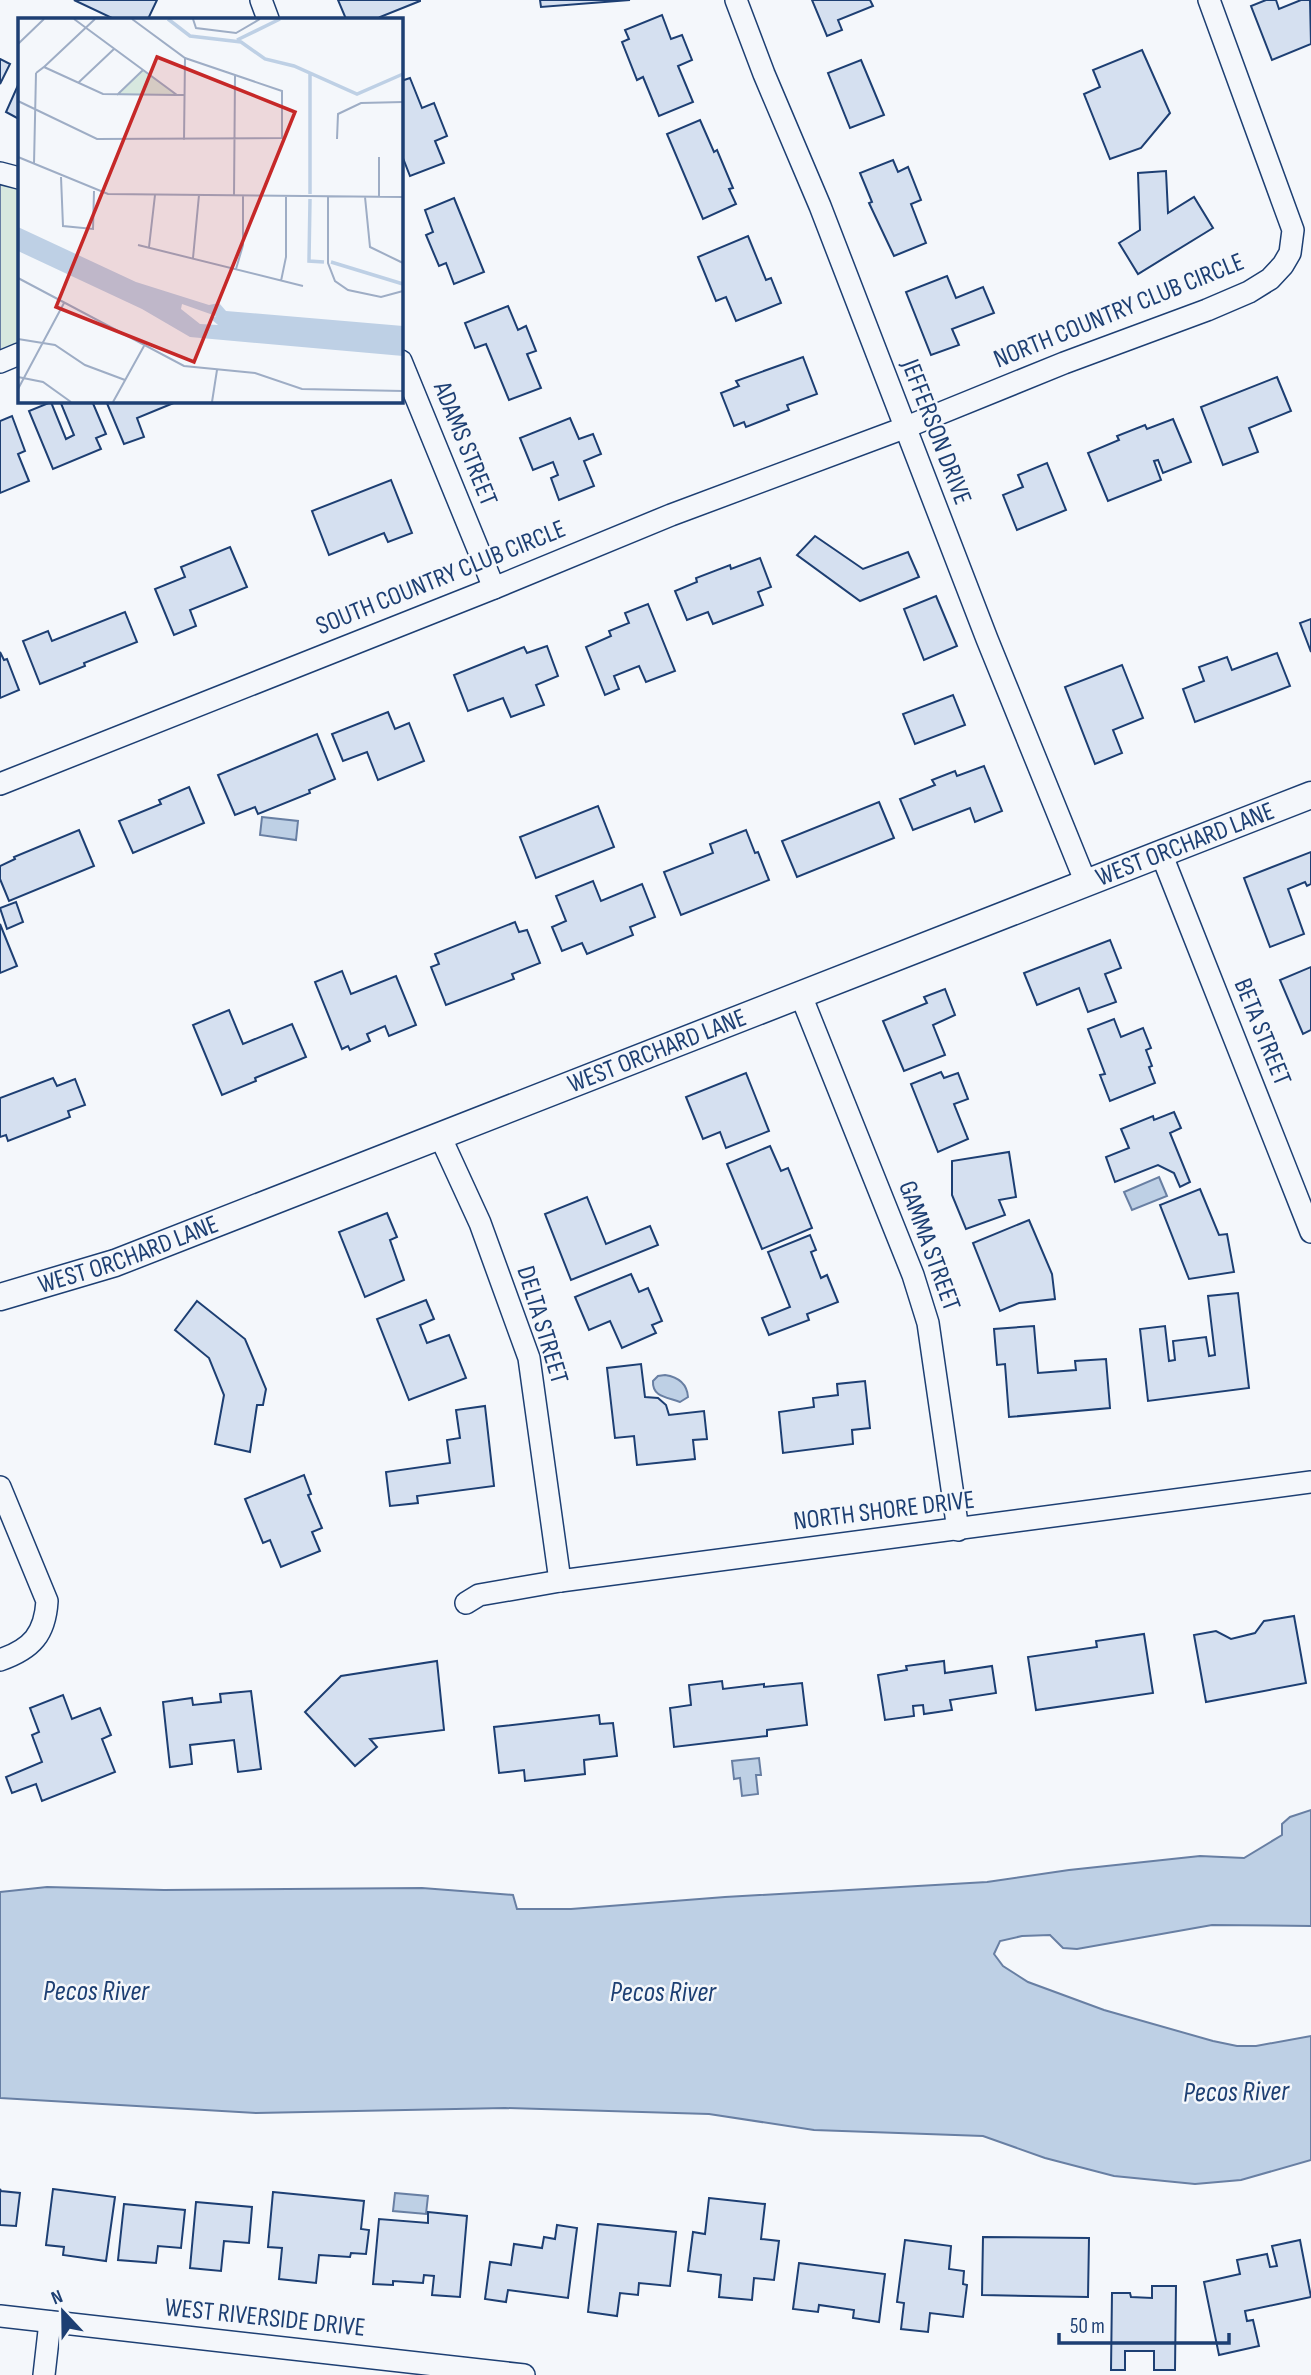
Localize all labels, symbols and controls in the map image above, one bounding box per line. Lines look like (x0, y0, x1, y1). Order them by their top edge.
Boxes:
inset map (18, 18, 402, 402)
street label: NORTH COUNTRY CLUB CIRCLE (989, 247, 1249, 375)
street label: JEFFERSON DRIVE (894, 354, 978, 509)
street label: ADAMS STREET (426, 377, 504, 511)
street label: SOUTH COUNTRY CLUB CIRCLE (312, 514, 570, 642)
street label: WEST ORCHARD LANE (1091, 795, 1279, 893)
street label: BETA STREET (1227, 974, 1297, 1090)
street label: WEST ORCHARD LANE (563, 1002, 751, 1100)
street label: GAMMA STREET (891, 1177, 967, 1315)
street label: WEST ORCHARD LANE (34, 1209, 223, 1300)
street label: DELTA STREET (509, 1262, 575, 1388)
street label: NORTH SHORE DRIVE (792, 1485, 976, 1537)
water label: Pecos River (43, 1975, 150, 2008)
water label: Pecos River (610, 1976, 717, 2009)
water label: Pecos River (1183, 2075, 1290, 2109)
north arrow (28, 2277, 98, 2347)
text: N (48, 2285, 66, 2310)
street label: WEST RIVERSIDE DRIVE (163, 2292, 367, 2344)
scale bar (1059, 2302, 1229, 2346)
text: 50 m (1070, 2314, 1105, 2339)

